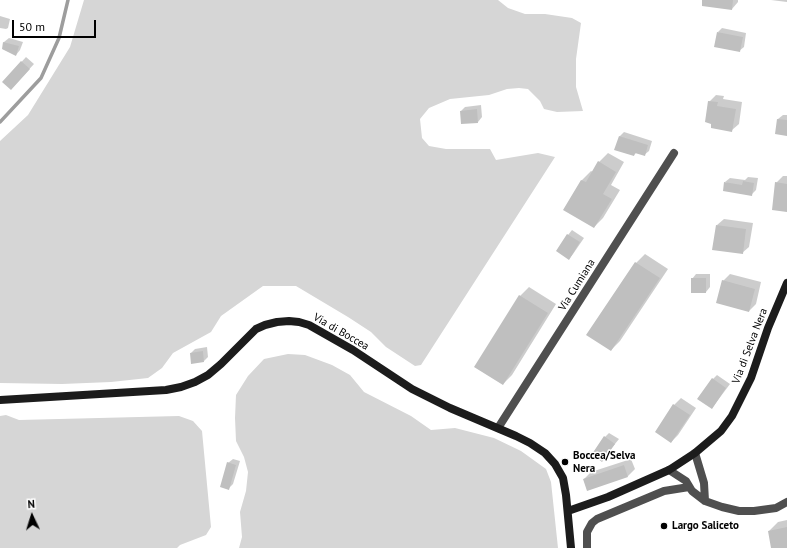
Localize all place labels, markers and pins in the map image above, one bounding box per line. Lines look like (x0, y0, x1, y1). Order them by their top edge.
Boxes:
place label: Boccea/Selva Nera (573, 449, 635, 475)
marker: Boccea/Selva Nera (560, 457, 570, 467)
place label: Largo Saliceto (672, 519, 739, 533)
marker: Largo Saliceto (659, 521, 669, 531)

